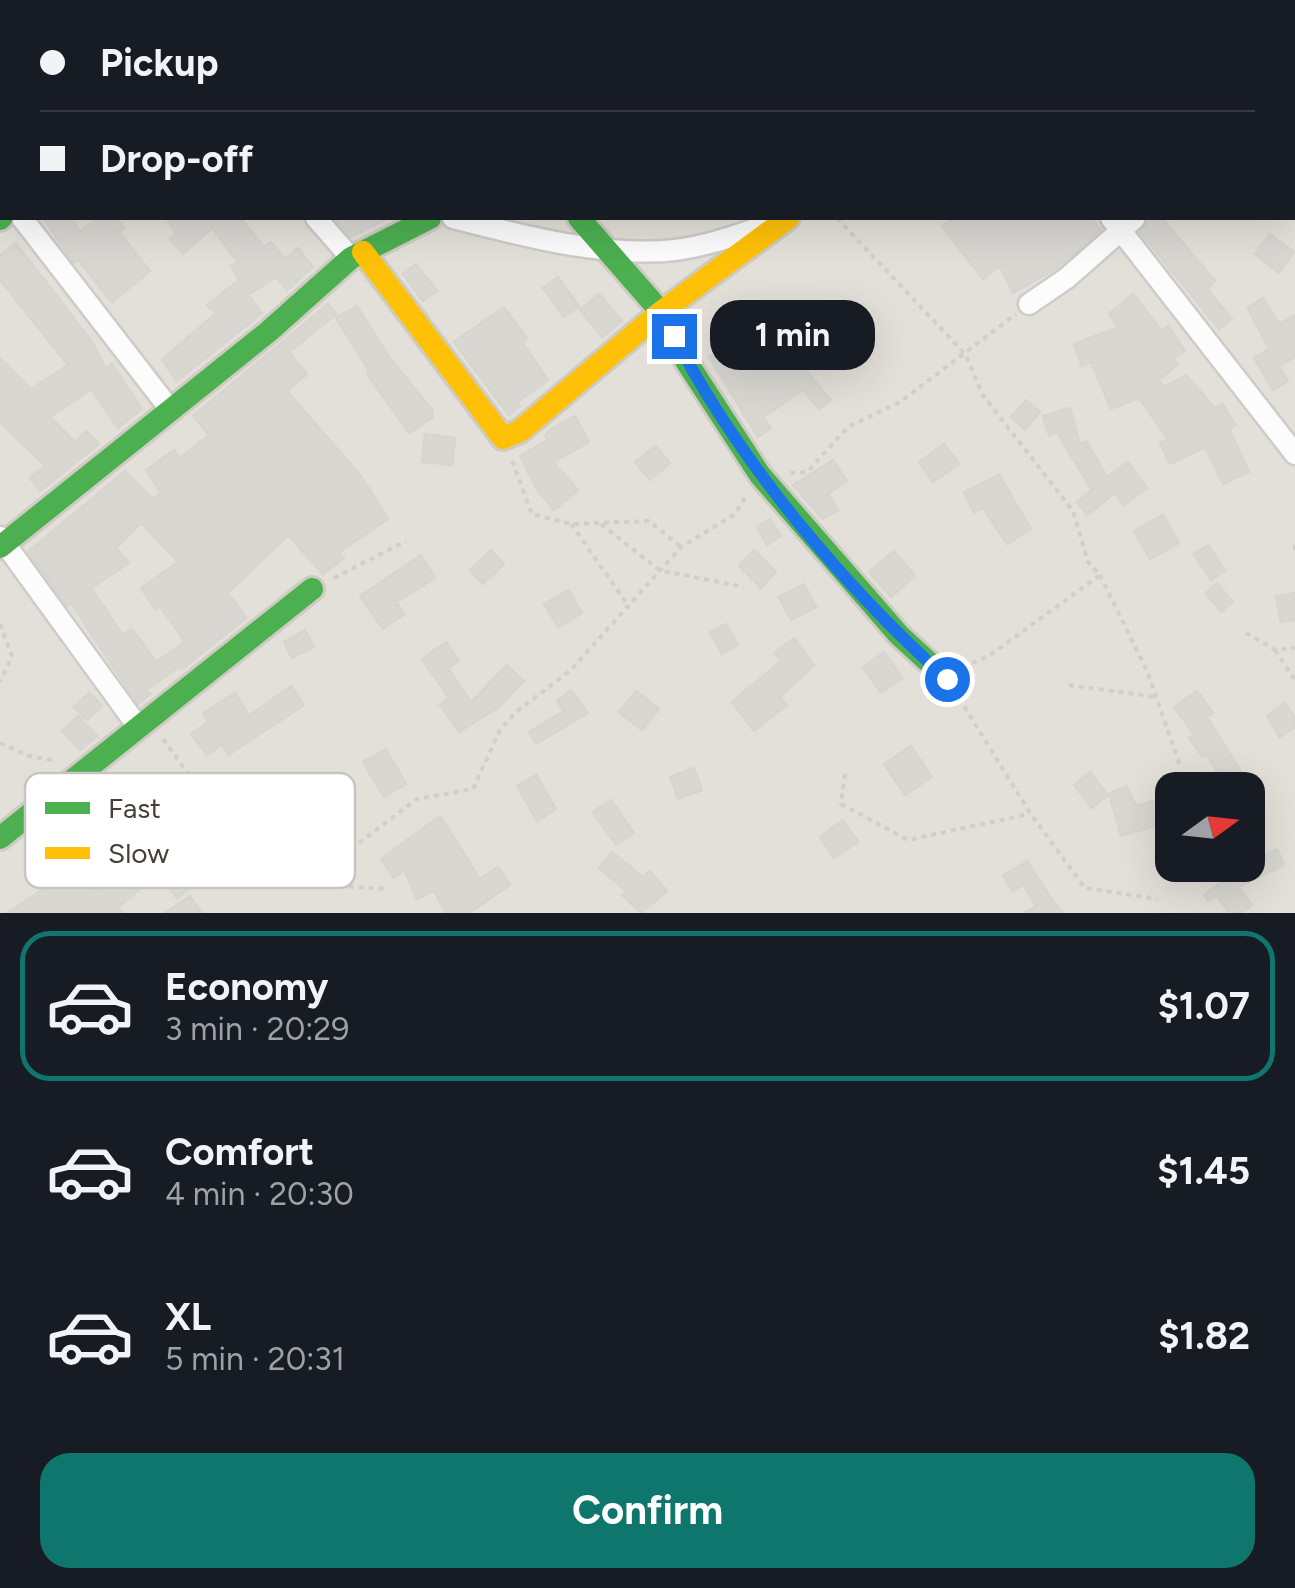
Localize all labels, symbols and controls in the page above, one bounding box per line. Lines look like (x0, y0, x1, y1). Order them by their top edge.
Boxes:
text: Pickup (100, 40, 218, 86)
text: Drop-off (100, 136, 253, 182)
callout: 1 min (709, 301, 874, 371)
route end (652, 314, 697, 359)
text: 1 min (755, 316, 830, 354)
route start (925, 657, 970, 702)
north arrow (1155, 772, 1265, 882)
map controls (1155, 772, 1265, 882)
legend (25, 773, 355, 888)
text: Fast (108, 791, 161, 825)
text: Slow (108, 836, 169, 870)
icon: car (45, 961, 135, 1051)
text: Economy (165, 964, 328, 1010)
text: $1.07 (1158, 983, 1250, 1029)
text: 3 min · 20:29 (165, 1010, 349, 1048)
icon: car (45, 1126, 135, 1216)
text: Comfort (165, 1129, 314, 1175)
text: $1.45 (1157, 1148, 1250, 1194)
text: 4 min · 20:30 (165, 1175, 354, 1213)
icon: car (45, 1291, 135, 1381)
text: XL (165, 1294, 211, 1340)
text: $1.82 (1158, 1313, 1250, 1359)
text: 5 min · 20:31 (165, 1340, 345, 1378)
button: Confirm (40, 1453, 1255, 1568)

